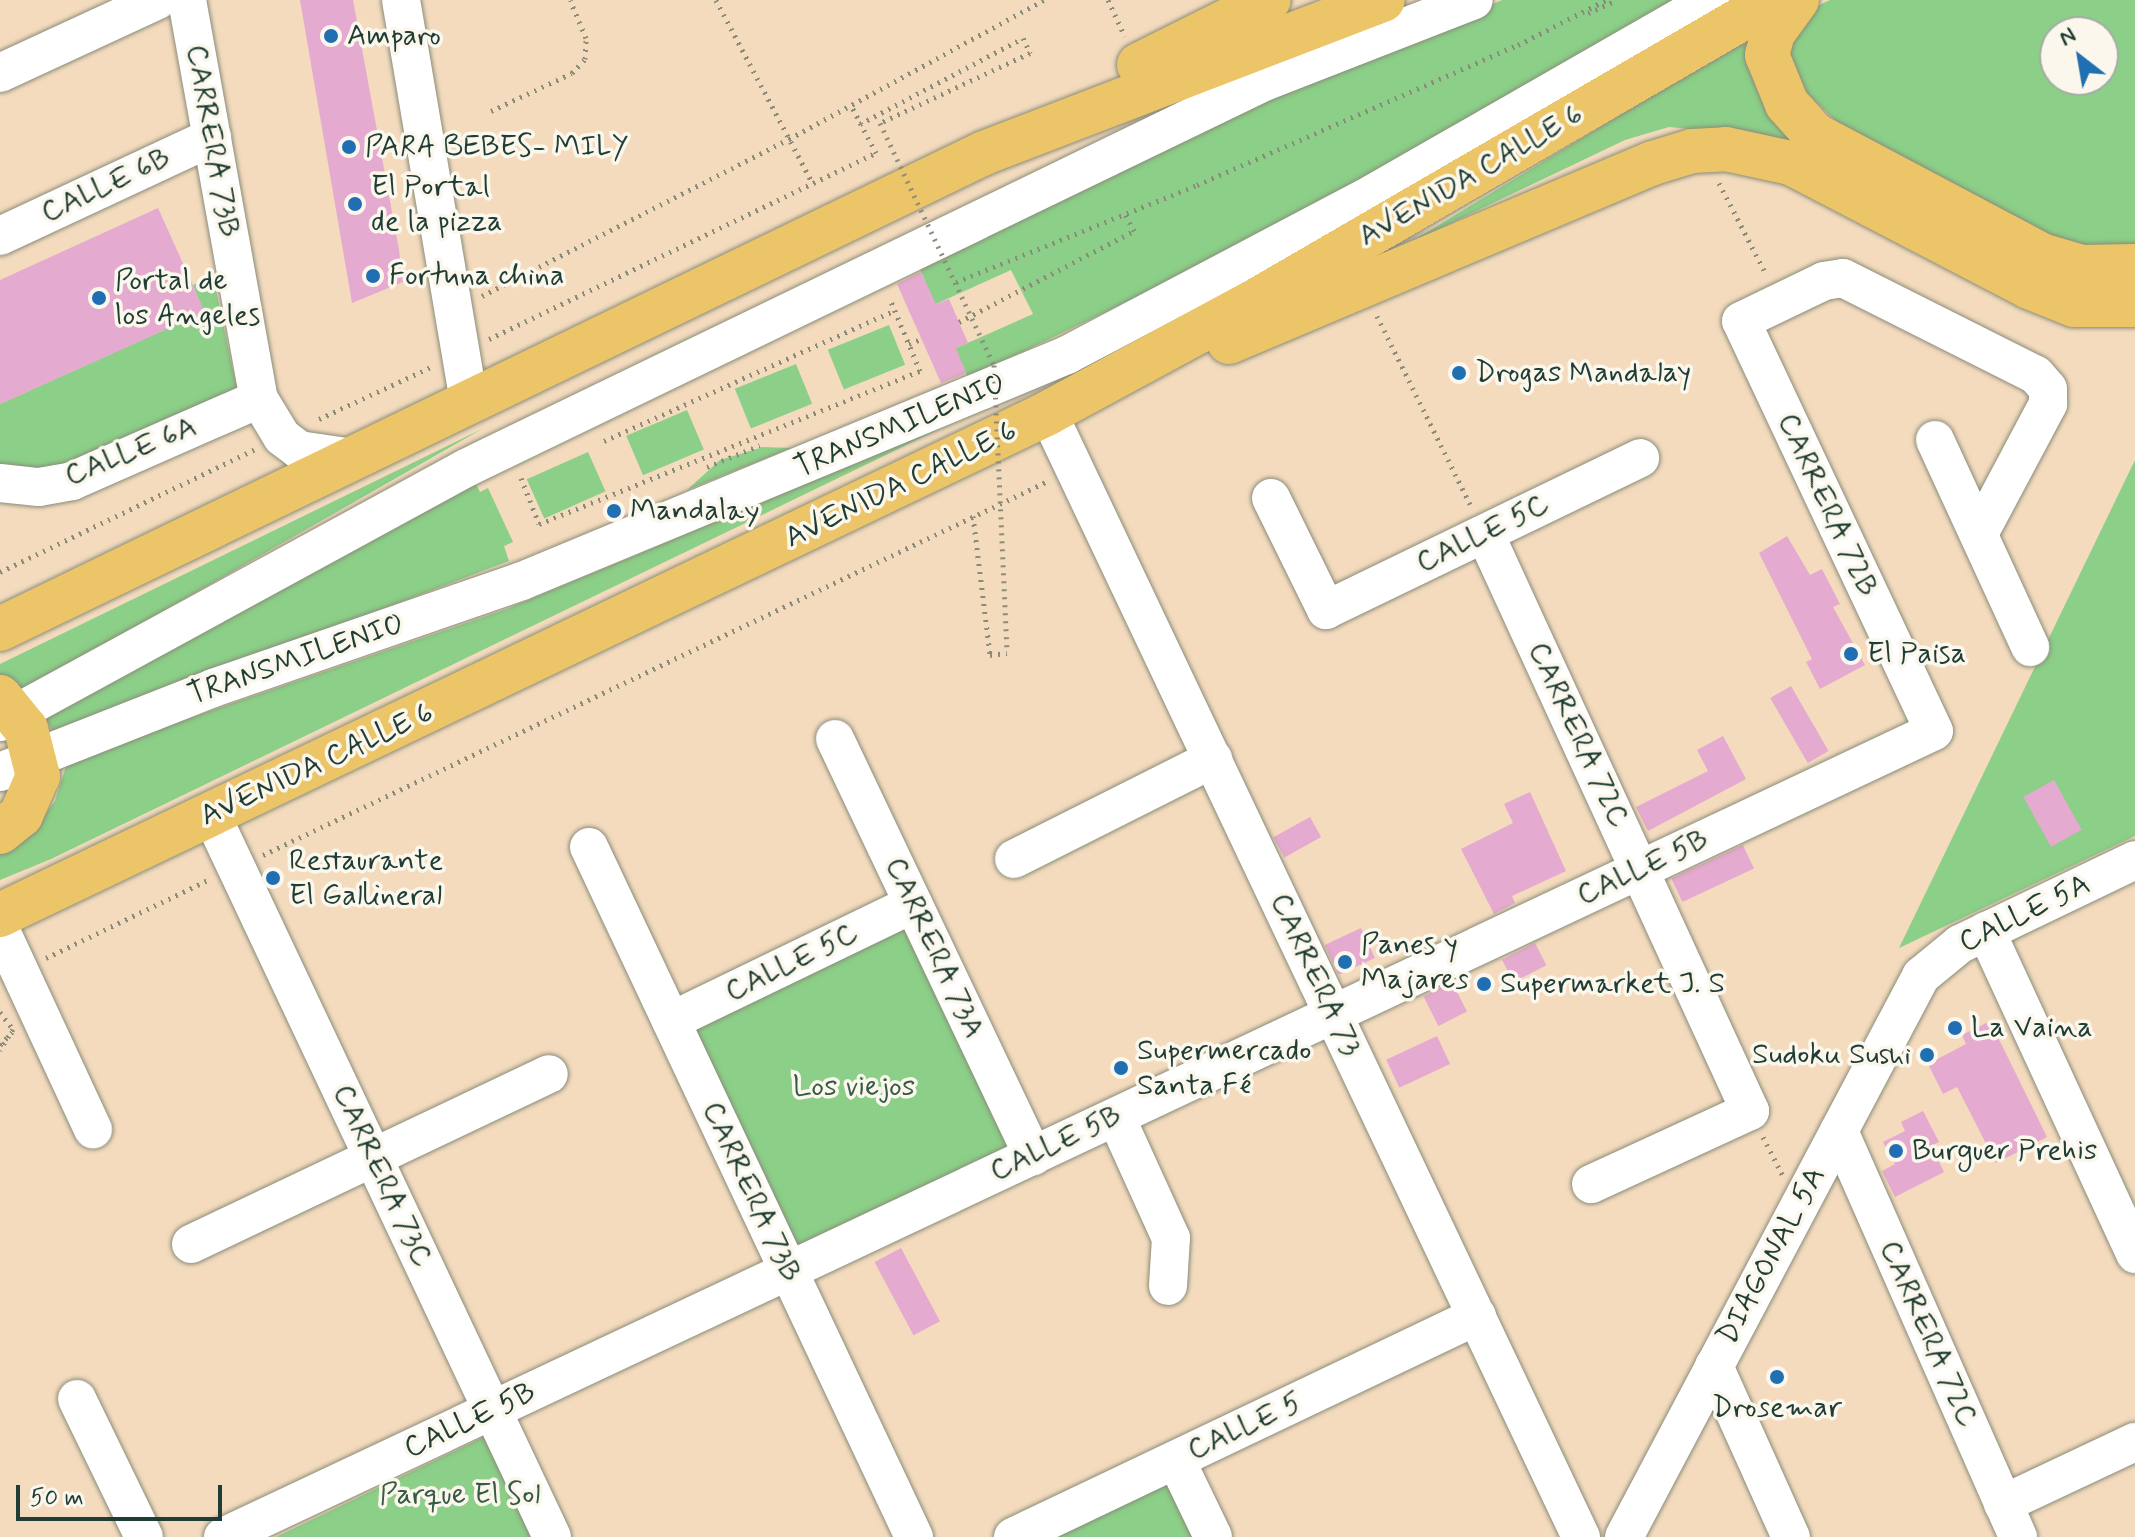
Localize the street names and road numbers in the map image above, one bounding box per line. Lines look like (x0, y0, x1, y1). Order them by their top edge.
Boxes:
street label: CARRERA 73B (177, 42, 247, 240)
street label: AVENIDA CALLE 6 (1350, 96, 1592, 256)
street label: CALLE 6B (36, 140, 176, 232)
street label: TRANSMILENIO (789, 365, 1011, 487)
street label: CARRERA 72B (1769, 408, 1885, 602)
street label: CALLE 6A (60, 409, 202, 495)
street label: AVENIDA CALLE 6 (777, 412, 1025, 558)
street label: CALLE 5C (1411, 486, 1555, 582)
street label: TRANSMILENIO (183, 606, 409, 714)
street label: CARRERA 72C (1519, 637, 1637, 833)
street label: AVENIDA CALLE 6 (193, 694, 441, 836)
street label: CALLE 5B (1572, 822, 1714, 914)
street label: CARRERA 73A (876, 852, 992, 1044)
street label: CALLE 5A (1954, 867, 2096, 961)
street label: CARRERA 73 (1262, 888, 1368, 1062)
street label: CALLE 5C (720, 915, 864, 1011)
street label: CARRERA 73C (324, 1079, 440, 1273)
street label: CARRERA 73B (694, 1096, 808, 1288)
street label: CALLE 5B (985, 1098, 1127, 1190)
street label: DIAGONAL 5A (1710, 1161, 1834, 1351)
street label: CARRERA 72C (1871, 1235, 1985, 1433)
street label: CALLE 5B (399, 1375, 541, 1467)
street label: CALLE 5 (1182, 1385, 1308, 1469)

